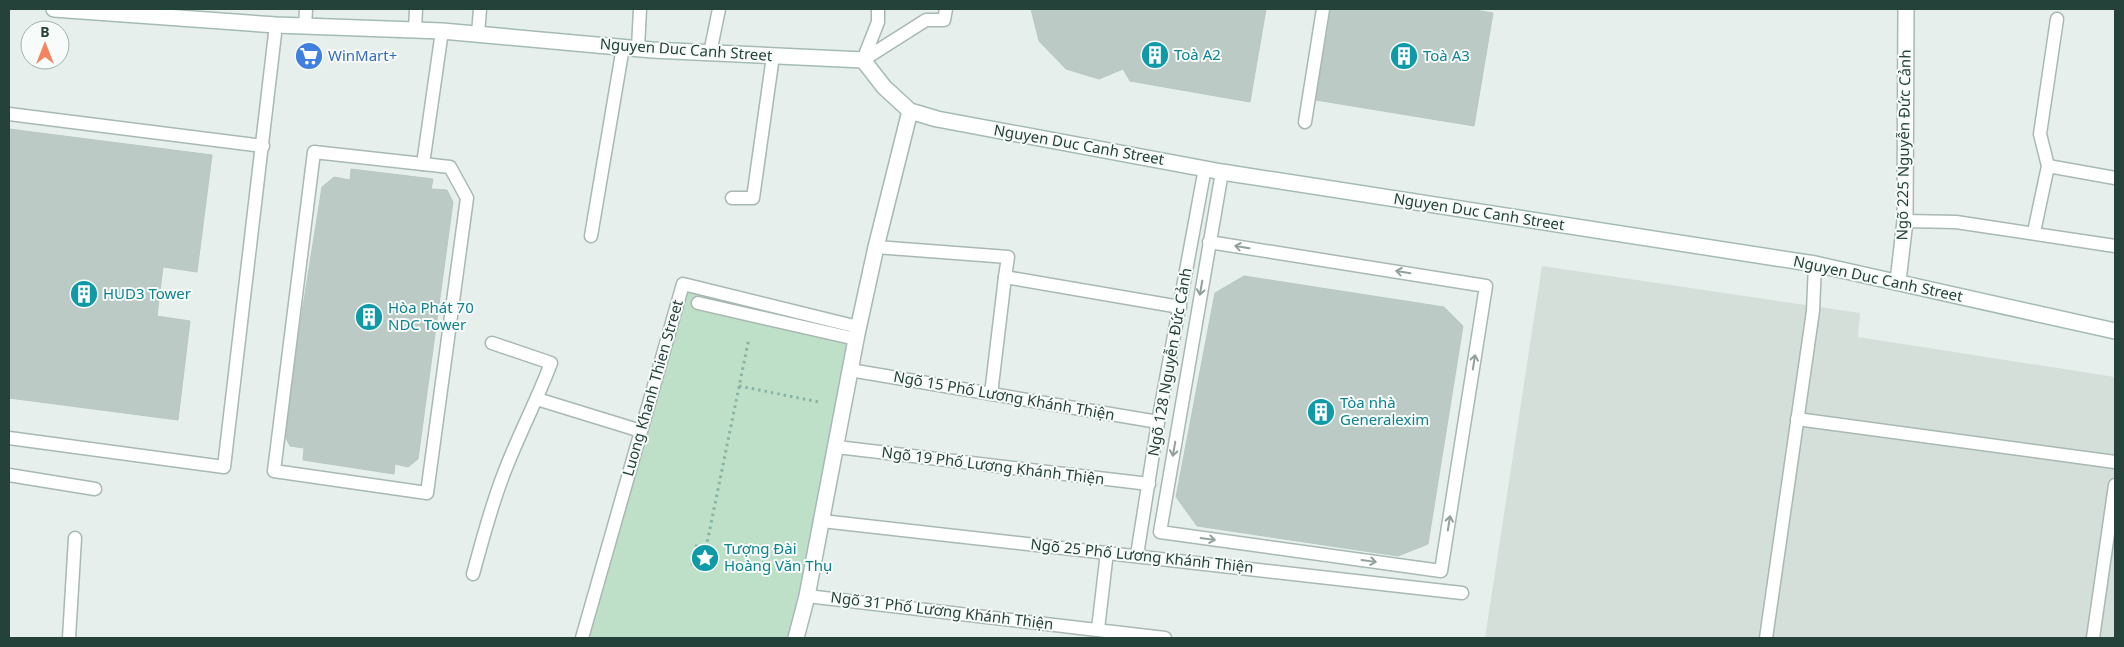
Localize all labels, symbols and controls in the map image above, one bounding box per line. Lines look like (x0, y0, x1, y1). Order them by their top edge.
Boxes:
north arrow (20, 20, 70, 70)
text: B (40, 22, 50, 41)
street label: Nguyen Duc Canh Street (599, 33, 773, 65)
building icon: Toà A2 (1140, 40, 1170, 70)
supermarket icon: WinMart+ (294, 41, 324, 71)
building icon: Toà A3 (1389, 41, 1419, 71)
place label: Toà A2 (1174, 44, 1221, 64)
place label: WinMart+ (328, 45, 397, 65)
place label: Toà A3 (1423, 45, 1470, 65)
street label: Ngõ 225 Nguyễn Đức Cảnh (1891, 49, 1915, 241)
street label: Nguyen Duc Canh Street (992, 119, 1167, 169)
street label: Nguyen Duc Canh Street (1392, 188, 1567, 234)
one-way arrow (1234, 241, 1250, 251)
street label: Nguyen Duc Canh Street (1792, 250, 1965, 306)
street label: Ngõ 128 Nguyễn Đức Cảnh (1143, 266, 1195, 458)
one-way arrow (1395, 267, 1411, 277)
building icon: HUD3 Tower (69, 279, 99, 309)
one-way arrow (1196, 280, 1206, 296)
place label: HUD3 Tower (103, 283, 191, 303)
street label: Luong Khanh Thien Street (617, 296, 687, 478)
place label: Hòa Phát 70 NDC Tower (388, 297, 474, 334)
building icon: Hòa Phát 70 NDC Tower (354, 302, 384, 332)
one-way arrow (1470, 355, 1480, 371)
street label: Ngõ 15 Phố Lương Khánh Thiện (892, 366, 1116, 424)
place label: Tòa nhà Generalexim (1340, 392, 1429, 429)
building icon: Tòa nhà Generalexim (1306, 397, 1336, 427)
one-way arrow (1169, 440, 1179, 456)
street label: Ngõ 19 Phố Lương Khánh Thiện (881, 441, 1106, 489)
one-way arrow (1444, 515, 1454, 531)
street label: Ngõ 25 Phố Lương Khánh Thiện (1030, 533, 1255, 577)
one-way arrow (1200, 534, 1216, 544)
place label: Tượng Đài Hoàng Văn Thụ (724, 538, 832, 575)
place icon: Tượng Đài Hoàng Văn Thụ (690, 543, 720, 573)
one-way arrow (1361, 556, 1377, 566)
street label: Ngõ 31 Phố Lương Khánh Thiện (830, 586, 1055, 634)

